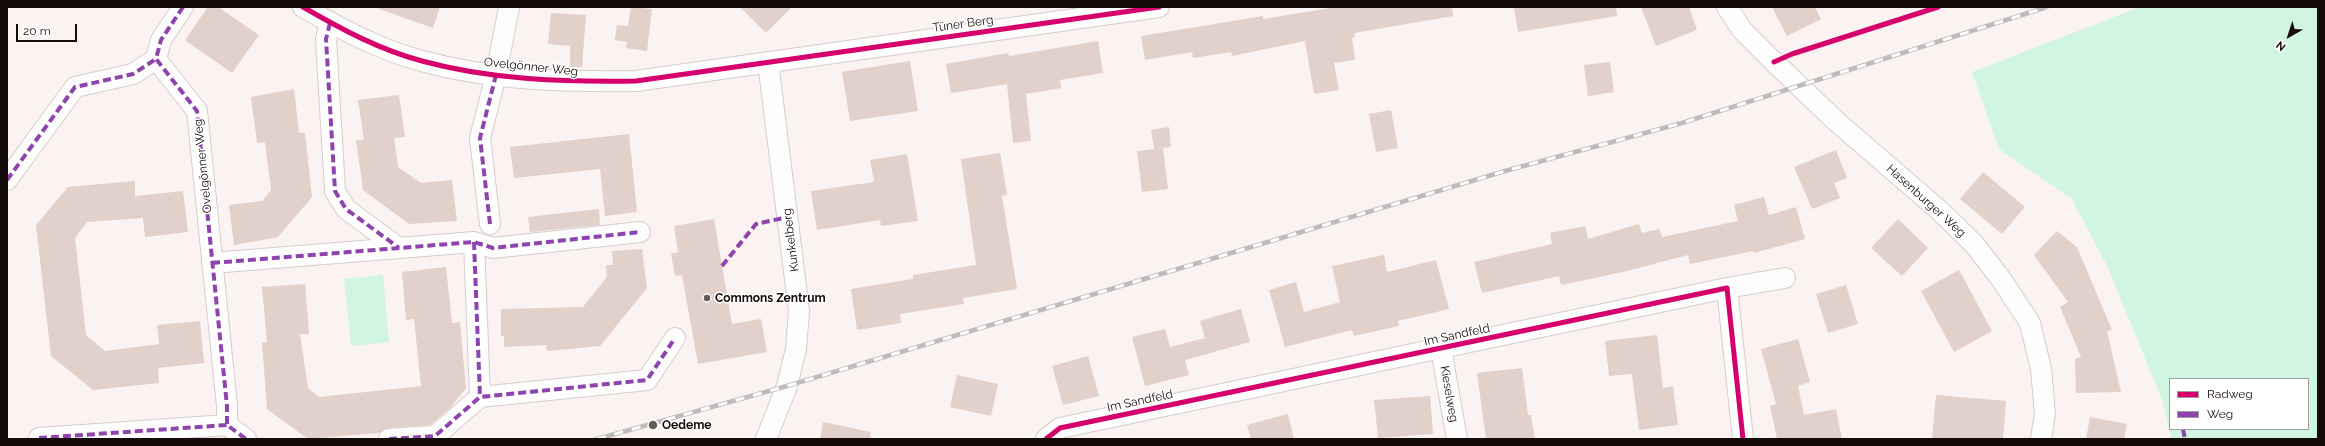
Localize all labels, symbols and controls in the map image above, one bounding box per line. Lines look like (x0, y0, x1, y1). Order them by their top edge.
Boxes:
street label: Tüner Berg (932, 13, 994, 35)
scale bar (18, 16, 79, 42)
north arrow (2269, 16, 2309, 56)
text: 20 m (23, 24, 51, 38)
text: N (2274, 38, 2288, 53)
street label: Ovelgönner Weg (483, 55, 579, 79)
street label: Ovelgönner Weg (191, 118, 215, 214)
street label: Hasenburger Weg (1883, 162, 1969, 240)
street label: Kunkelberg (780, 207, 802, 273)
place label: Commons Zentrum (715, 291, 826, 305)
marker: Commons Zentrum (702, 293, 712, 303)
street label: Im Sandfeld (1423, 321, 1491, 349)
street label: Kieselweg (1437, 365, 1461, 423)
legend (2169, 378, 2309, 430)
street label: Im Sandfeld (1106, 387, 1174, 415)
text: Radweg (2207, 387, 2253, 401)
text: Weg (2207, 407, 2233, 421)
place label: Oedeme (662, 418, 712, 432)
marker: Oedeme (647, 419, 659, 431)

